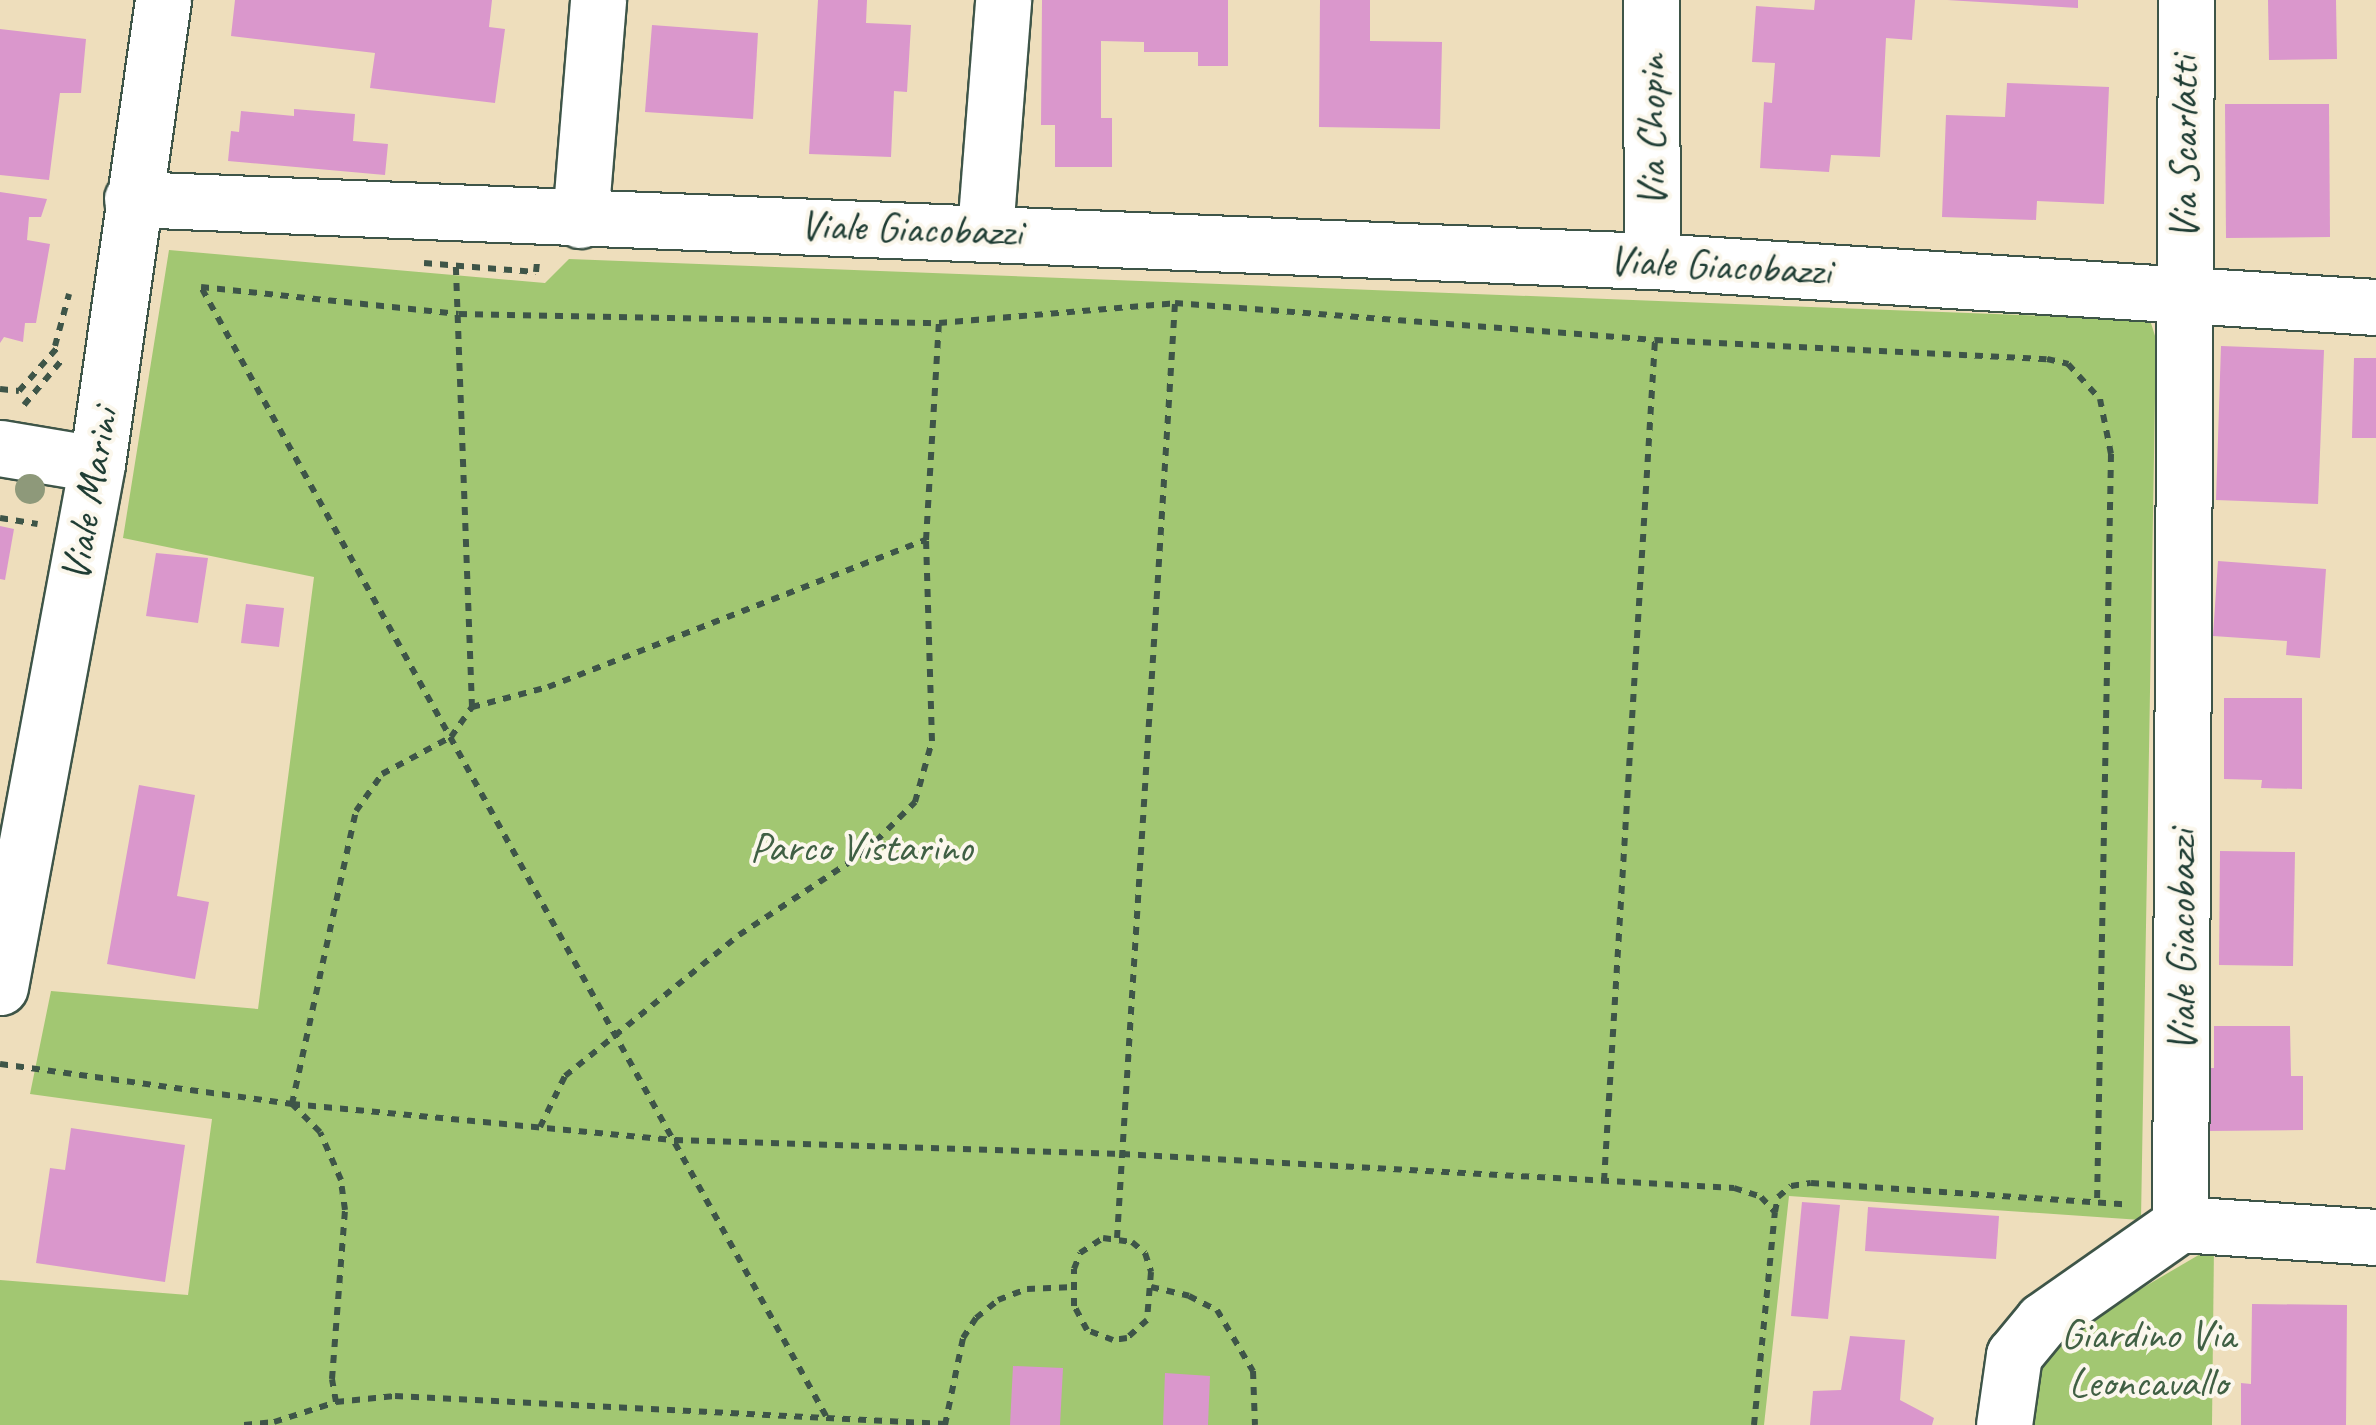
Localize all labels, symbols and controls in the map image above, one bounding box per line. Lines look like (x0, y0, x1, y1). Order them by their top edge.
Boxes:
street label: Via Chopin (1627, 55, 1677, 207)
street label: Via Scarlatti (2159, 57, 2209, 239)
street label: Viale Giacobazzi (799, 200, 1023, 258)
street label: Viale Giacobazzi (1608, 235, 1832, 297)
street label: Viale Marini (50, 405, 130, 585)
park label: Parco Vistarino (750, 823, 972, 873)
street label: Viale Giacobazzi (2157, 830, 2207, 1052)
park label: Giardino Via Leoncavallo (2061, 1310, 2235, 1408)

